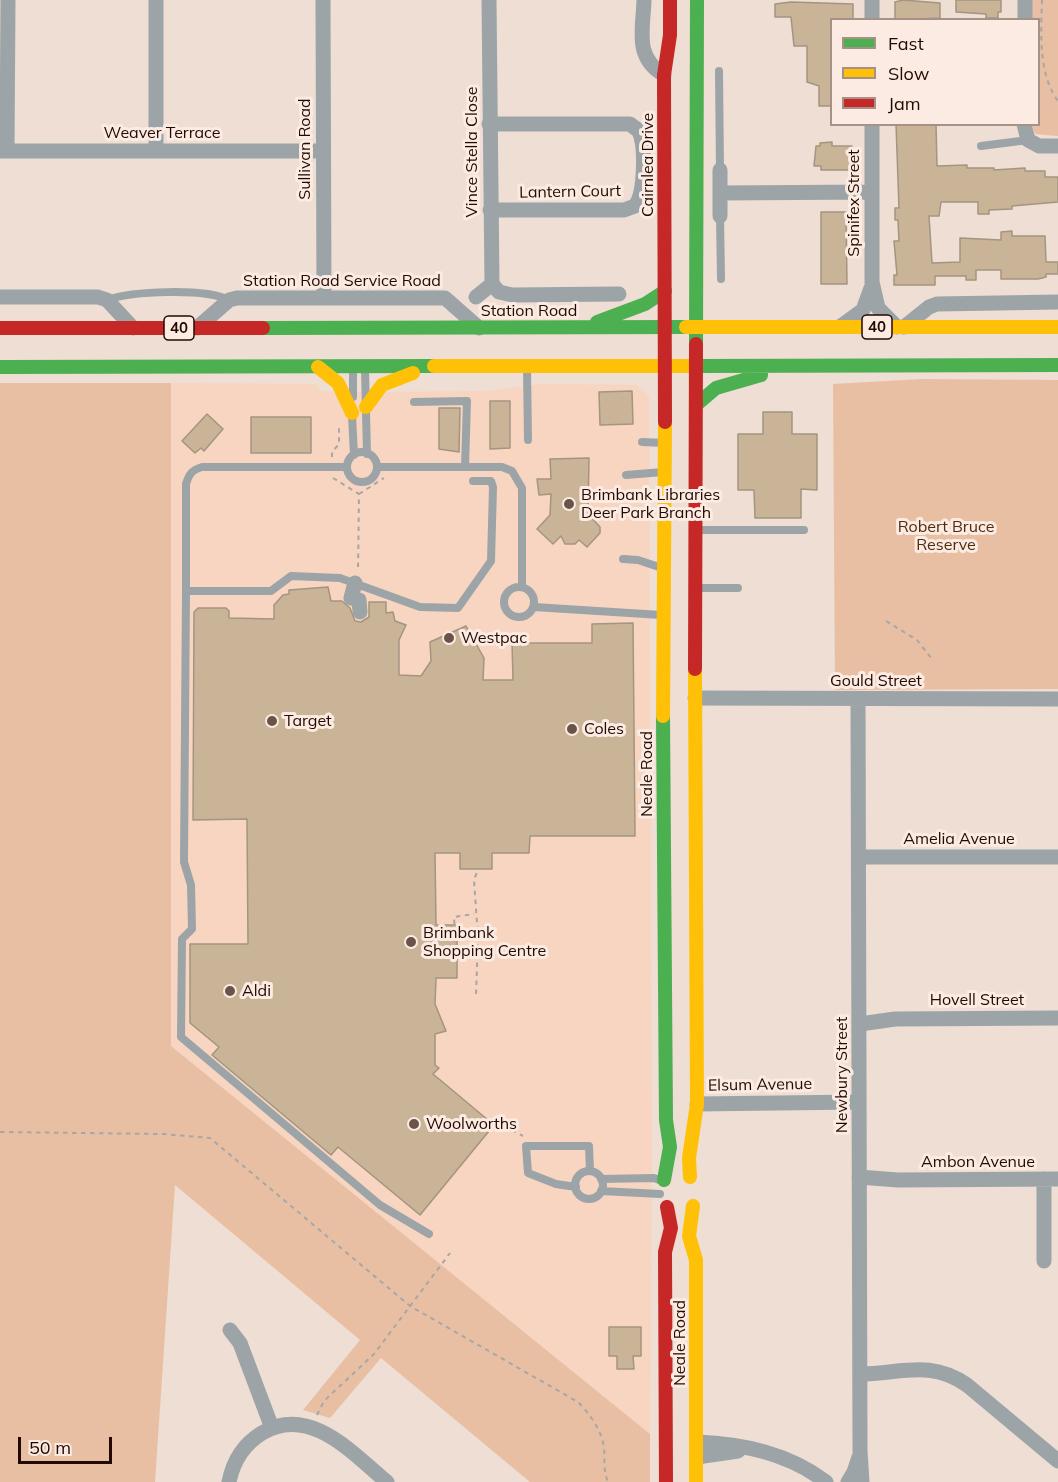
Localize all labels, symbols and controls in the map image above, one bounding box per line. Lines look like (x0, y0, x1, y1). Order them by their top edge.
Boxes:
legend (830, 18, 1040, 126)
text: Fast (888, 32, 924, 55)
text: Slow (888, 62, 929, 85)
street label: Vince Stella Close (462, 86, 482, 218)
text: Jam (888, 92, 921, 115)
street label: Sullivan Road (295, 98, 315, 200)
street label: Cairnlea Drive (638, 113, 658, 217)
street label: Weaver Terrace (104, 123, 220, 143)
street label: Spinifex Street (844, 149, 864, 257)
street label: Lantern Court (519, 182, 621, 202)
street label: Station Road Service Road (243, 271, 441, 291)
street label: Station Road (481, 301, 577, 321)
road number: 40 (862, 315, 892, 339)
road number: 40 (164, 316, 194, 340)
place label: Brimbank Libraries Deer Park Branch (581, 485, 720, 523)
marker: Brimbank Libraries Deer Park Branch (562, 497, 576, 511)
park label: Robert Bruce Reserve (898, 517, 994, 555)
place label: Westpac (461, 628, 527, 648)
marker: Westpac (442, 631, 456, 645)
street label: Gould Street (830, 671, 922, 691)
place label: Target (284, 711, 332, 731)
marker: Target (265, 714, 279, 728)
place label: Coles (584, 719, 624, 739)
marker: Coles (565, 722, 579, 736)
street label: Neale Road (637, 731, 657, 817)
street label: Amelia Avenue (903, 829, 1015, 849)
place label: Brimbank Shopping Centre (423, 923, 546, 961)
marker: Brimbank Shopping Centre (404, 935, 418, 949)
place label: Aldi (242, 981, 271, 1001)
marker: Aldi (223, 984, 237, 998)
street label: Hovell Street (930, 990, 1024, 1010)
street label: Newbury Street (832, 1017, 852, 1133)
street label: Elsum Avenue (708, 1074, 812, 1096)
place label: Woolworths (426, 1114, 517, 1134)
marker: Woolworths (407, 1117, 421, 1131)
street label: Ambon Avenue (921, 1152, 1035, 1172)
street label: Neale Road (670, 1300, 690, 1386)
scale bar (21, 1425, 116, 1463)
text: 50 m (29, 1436, 71, 1459)

